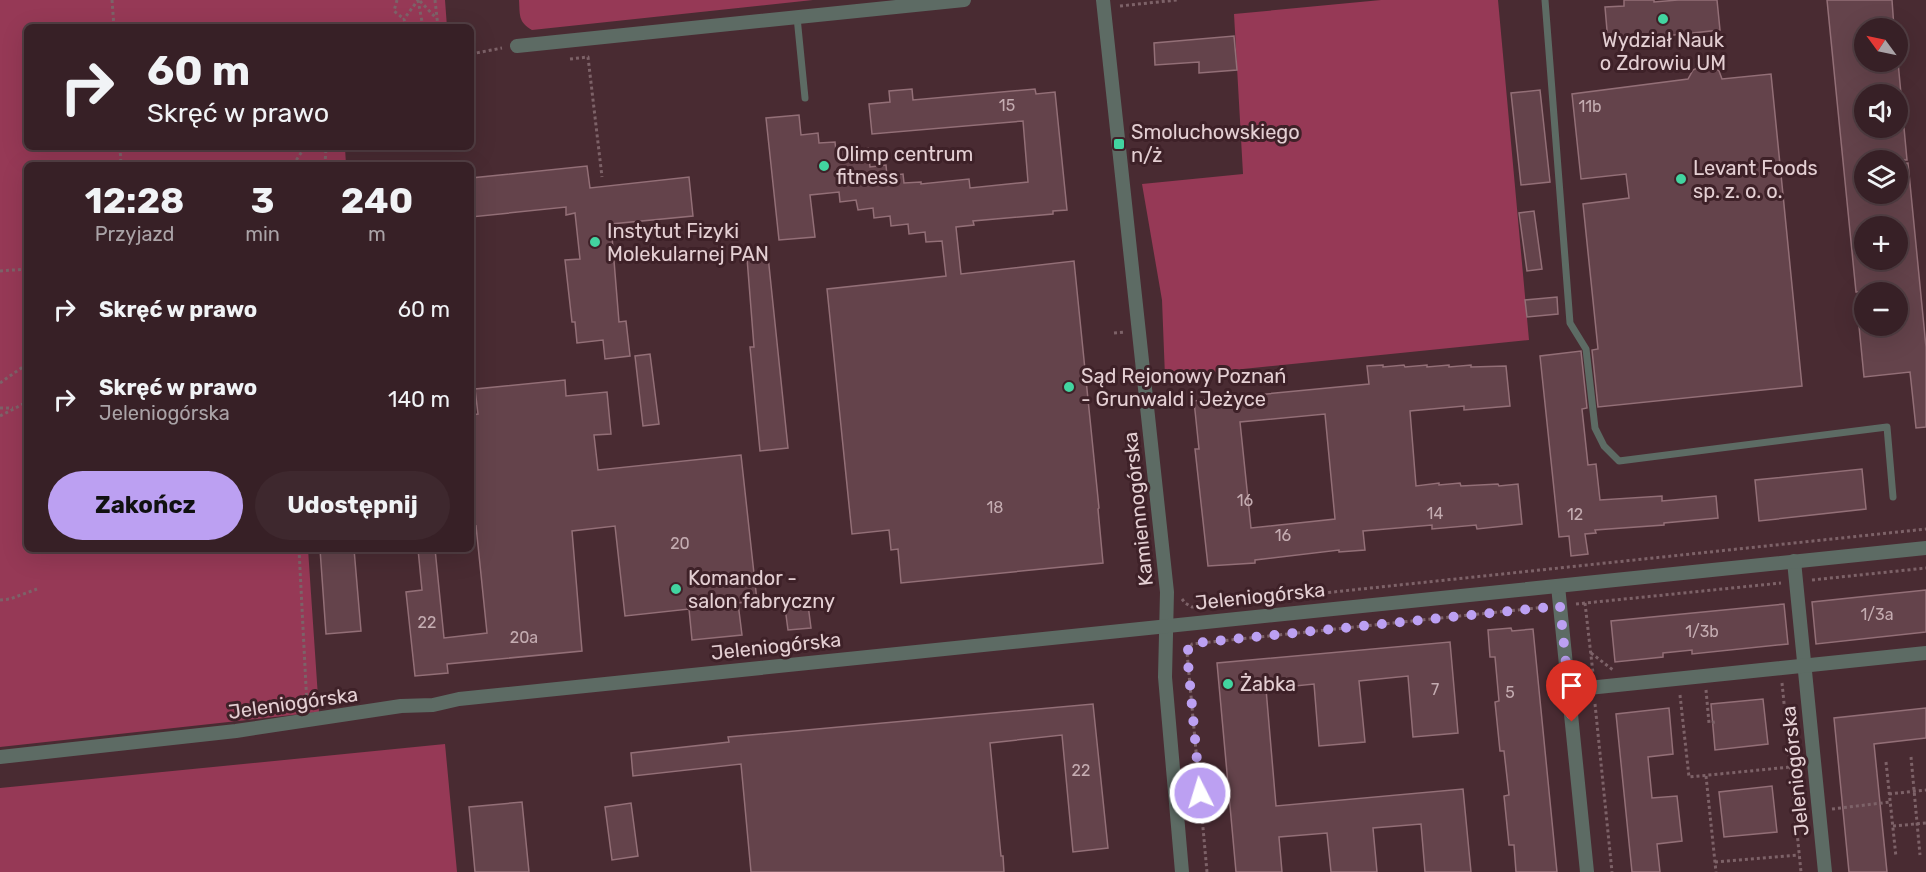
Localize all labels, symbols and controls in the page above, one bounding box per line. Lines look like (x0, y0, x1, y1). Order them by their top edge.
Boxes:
marker: Wydział Nauk o Zdrowiu UM (1656, 12, 1670, 26)
north arrow (1854, 18, 1908, 72)
map controls (1854, 18, 1908, 336)
place label: Wydział Nauk o Zdrowiu UM (1600, 28, 1726, 75)
text: 60 m (147, 46, 250, 96)
icon: right (48, 48, 126, 126)
button: sound (1854, 84, 1908, 138)
house number: 15 (999, 96, 1015, 115)
text: Skręć w prawo (147, 97, 329, 129)
house number: 11b (1578, 97, 1602, 116)
place label: Smoluchowskiego n/ż (1131, 120, 1300, 167)
marker: Smoluchowskiego n/ż (1112, 137, 1126, 151)
place label: Olimp centrum fitness (836, 142, 973, 189)
button: layers (1854, 150, 1908, 204)
place label: Levant Foods sp. z. o. o. (1693, 156, 1818, 203)
marker: Olimp centrum fitness (817, 159, 831, 173)
marker: Levant Foods sp. z. o. o. (1674, 172, 1688, 186)
text: 12:28 (85, 179, 184, 222)
text: 3 (251, 179, 274, 222)
text: 240 (341, 179, 413, 222)
button: + (1854, 216, 1908, 270)
place label: Instytut Fizyki Molekularnej PAN (607, 219, 769, 266)
text: Przyjazd (95, 222, 174, 246)
text: min (245, 222, 280, 246)
text: m (368, 222, 386, 246)
marker: Instytut Fizyki Molekularnej PAN (588, 235, 602, 249)
button: − (1854, 282, 1908, 336)
icon: right (48, 293, 81, 326)
text: Skręć w prawo (99, 296, 257, 323)
text: 60 m (398, 296, 450, 323)
place label: Sąd Rejonowy Poznań - Grunwald i Jeżyce (1081, 364, 1286, 411)
text: Skręć w prawo (99, 374, 257, 401)
marker: Sąd Rejonowy Poznań - Grunwald i Jeżyce (1062, 380, 1076, 394)
icon: right (48, 383, 81, 416)
text: 140 m (388, 386, 450, 413)
text: Jeleniogórska (99, 401, 230, 425)
street label: Kamiennogórska (1118, 431, 1158, 587)
button: Zakończ (48, 471, 243, 540)
button: Udostępnij (255, 471, 450, 540)
house number: 16 (1237, 491, 1254, 510)
house number: 18 (986, 498, 1004, 517)
house number: 14 (1427, 504, 1443, 523)
house number: 12 (1567, 505, 1583, 524)
house number: 16 (1275, 526, 1292, 545)
house number: 20 (670, 534, 690, 553)
place label: Komandor - salon fabryczny (688, 566, 835, 613)
street label: Jeleniogórska (1194, 577, 1326, 615)
marker: Komandor - salon fabryczny (669, 582, 683, 596)
house number: 1/3a (1860, 605, 1894, 624)
house number: 22 (418, 613, 436, 632)
house number: 1/3b (1685, 622, 1719, 641)
street label: Jeleniogórska (710, 627, 842, 665)
house number: 20a (510, 628, 538, 647)
pin (1546, 660, 1597, 722)
icon: arrive (1555, 669, 1588, 702)
place label: Żabka (1240, 672, 1296, 696)
marker: Żabka (1221, 677, 1235, 691)
house number: 7 (1431, 680, 1439, 699)
street label: Jeleniogórska (227, 682, 359, 724)
house number: 5 (1505, 683, 1515, 702)
street label: Jeleniogórska (1776, 705, 1814, 837)
house number: 22 (1072, 761, 1090, 780)
position arrow (1168, 761, 1232, 825)

